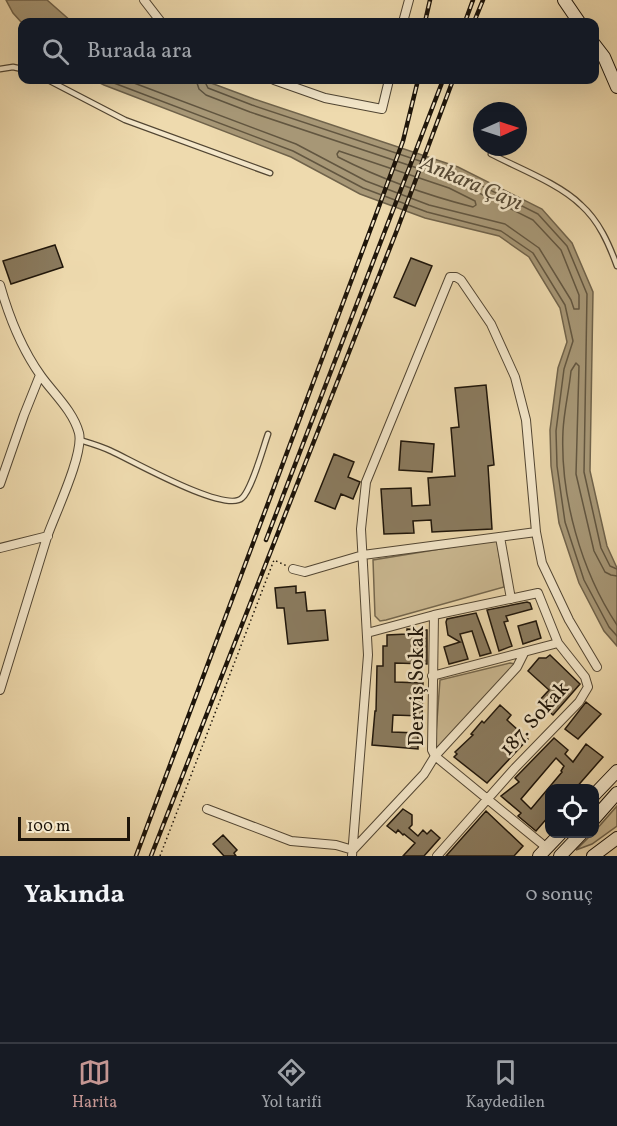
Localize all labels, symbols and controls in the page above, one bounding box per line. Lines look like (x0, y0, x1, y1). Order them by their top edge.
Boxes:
search box (18, 18, 599, 84)
icon: search (39, 35, 72, 68)
text: Burada ara (87, 36, 192, 67)
north arrow (473, 102, 527, 156)
water label: Ankara Çayı (414, 148, 527, 219)
street label: Derviş Sokak (403, 625, 432, 746)
street label: 187. Sokak (493, 675, 577, 763)
map controls (545, 784, 599, 838)
button: locate (545, 784, 599, 838)
scale bar (18, 814, 130, 842)
text: 100 m (27, 816, 70, 838)
text: Yakında (24, 877, 125, 913)
text: 0 sonuç (526, 881, 593, 909)
tab: Harita (72, 1056, 117, 1114)
tab: Yol tarifi (261, 1056, 322, 1114)
tab: Kaydedilen (466, 1056, 545, 1114)

